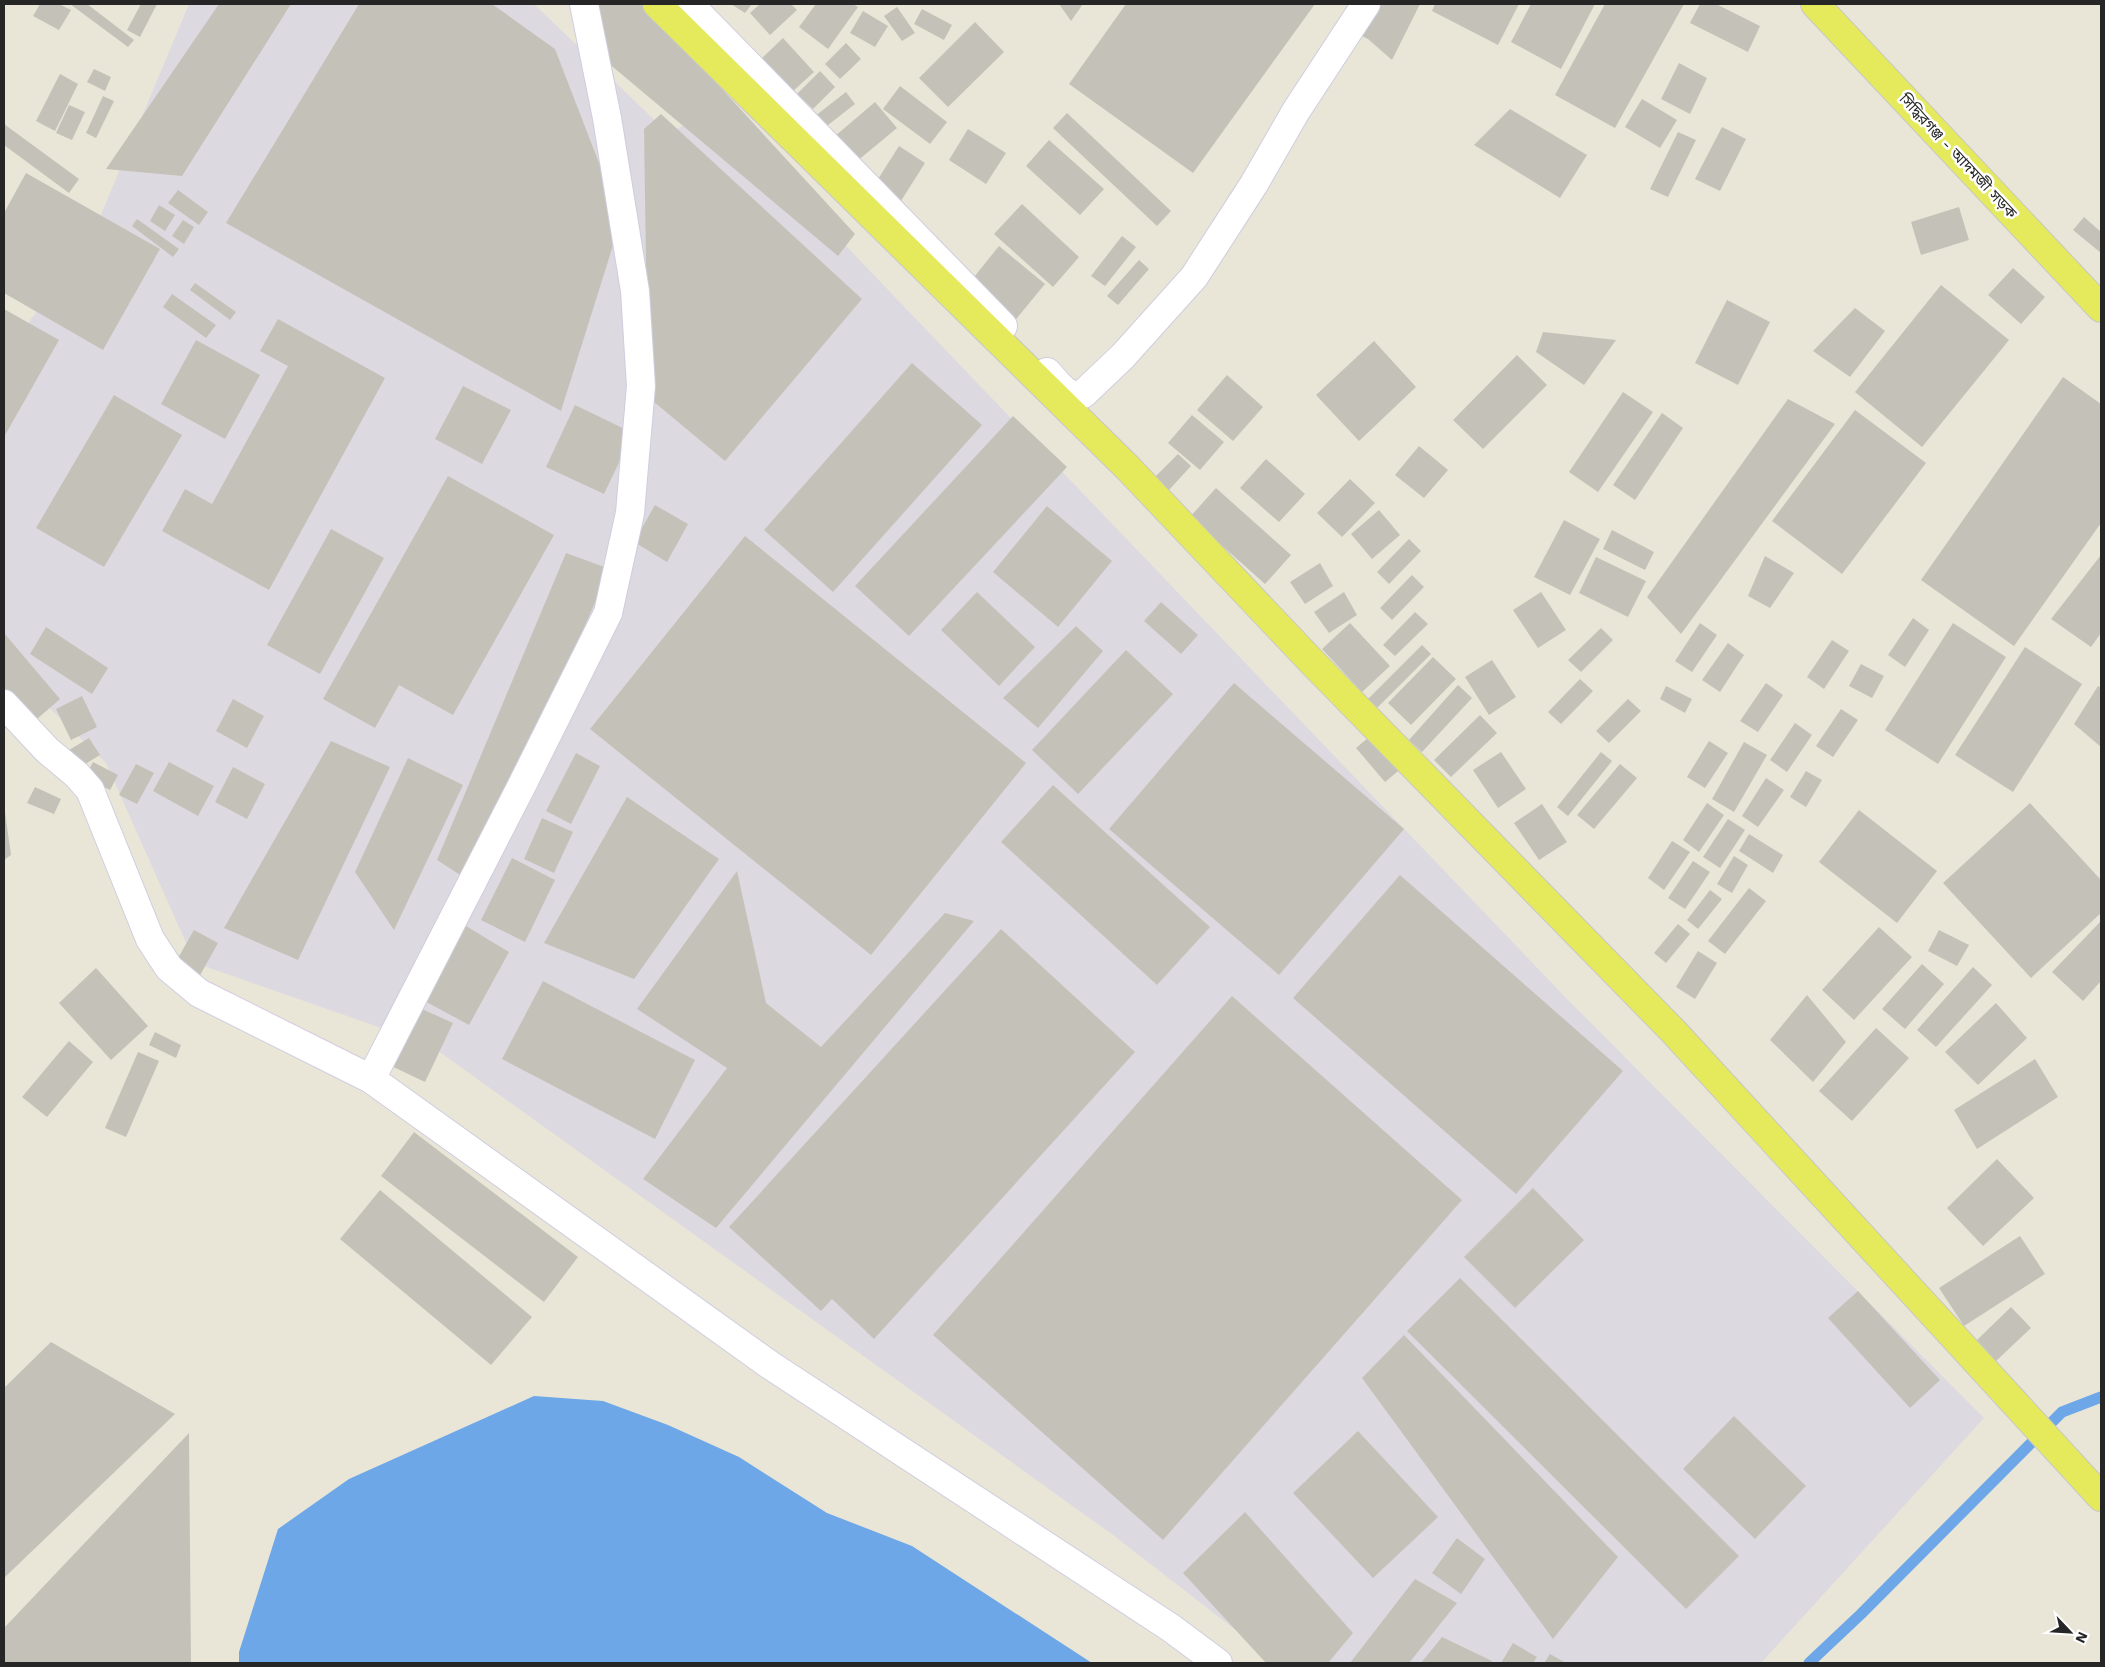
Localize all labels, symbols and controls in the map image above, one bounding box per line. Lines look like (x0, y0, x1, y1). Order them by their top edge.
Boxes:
street label: সিদ্ধিরগঞ্জ - আদমজী সড়ক (1895, 89, 2021, 223)
north arrow (2045, 1607, 2095, 1657)
text: N (2072, 1629, 2091, 1646)

